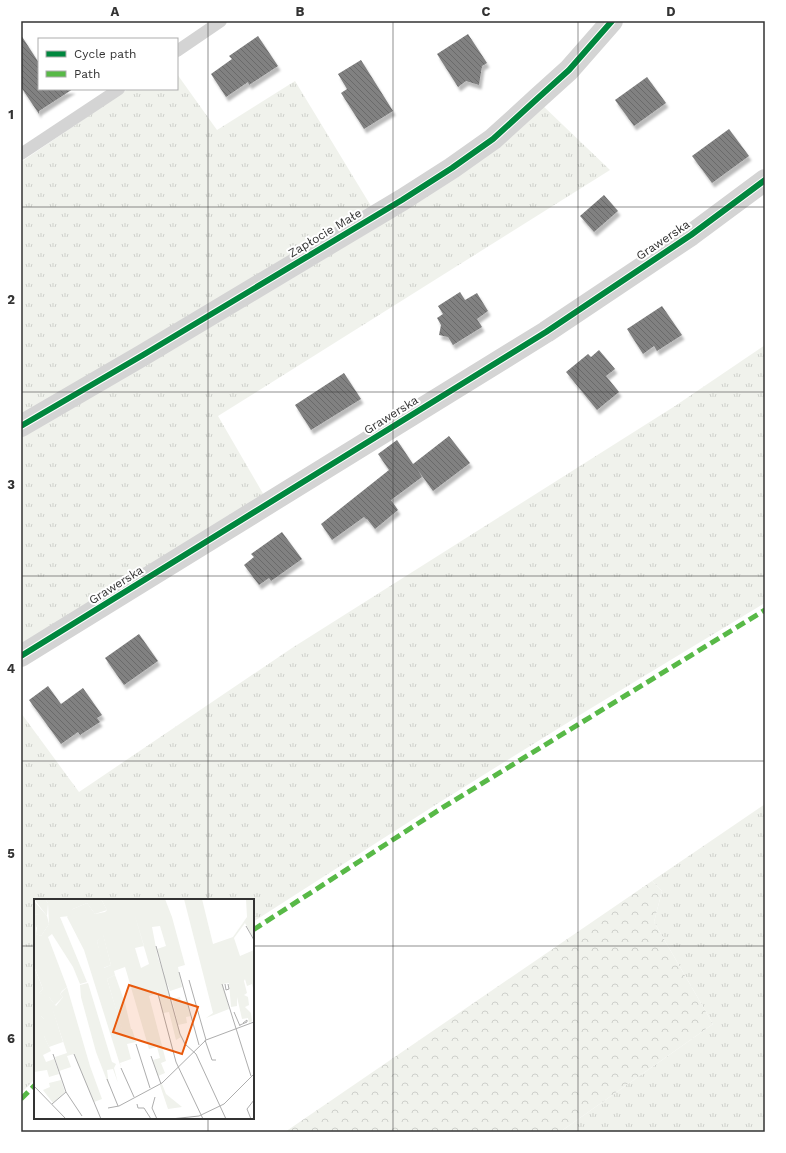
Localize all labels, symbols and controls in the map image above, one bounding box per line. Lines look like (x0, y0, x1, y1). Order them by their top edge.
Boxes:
text: A (111, 4, 120, 19)
text: B (296, 4, 305, 19)
text: C (482, 4, 491, 19)
text: D (666, 4, 676, 19)
legend (38, 38, 178, 90)
text: Cycle path (74, 47, 136, 61)
text: Path (74, 67, 100, 81)
text: 1 (8, 107, 14, 122)
street label: Zapłocie Małe (286, 206, 364, 260)
street label: Grawerska (634, 217, 692, 263)
text: 2 (7, 292, 15, 307)
street label: Grawerska (361, 393, 421, 437)
text: 3 (7, 477, 15, 492)
street label: Grawerska (86, 563, 146, 607)
text: 4 (7, 661, 16, 676)
text: 5 (7, 846, 15, 861)
inset map (34, 899, 254, 1119)
text: 6 (7, 1031, 15, 1046)

